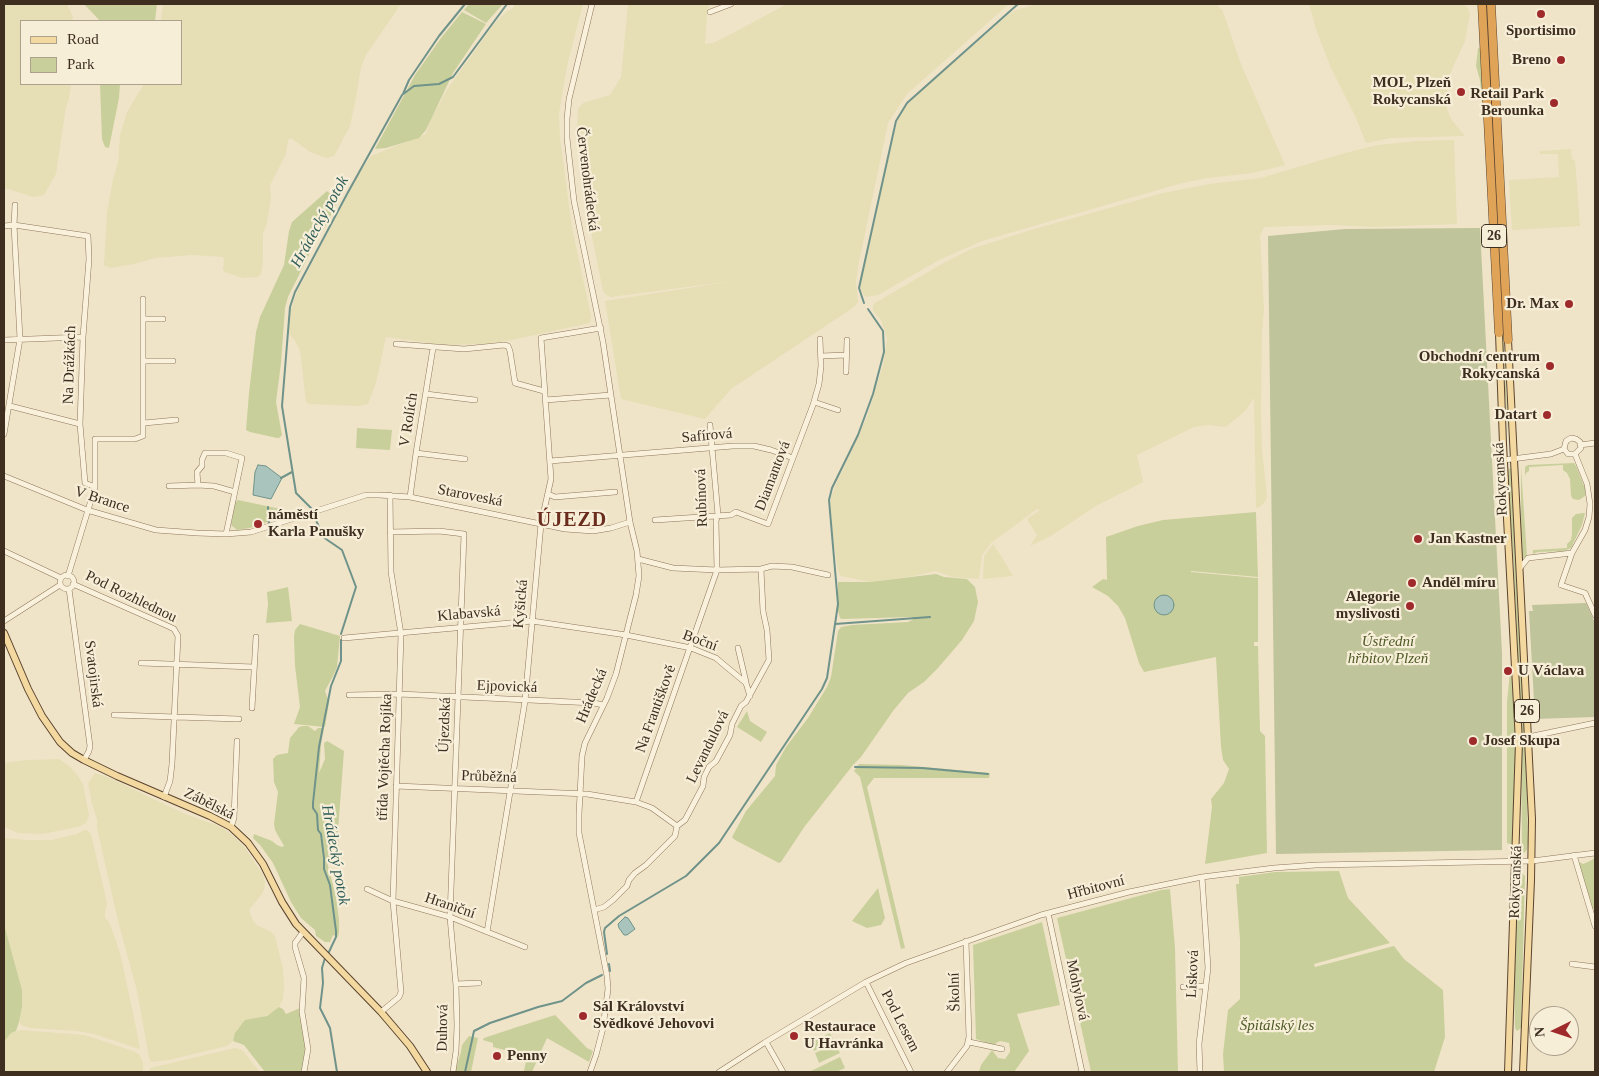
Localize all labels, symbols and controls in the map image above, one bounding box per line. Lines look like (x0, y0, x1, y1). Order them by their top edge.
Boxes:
marker: Sportisimo (1535, 8, 1547, 20)
legend (20, 20, 182, 85)
place label: Sportisimo (1506, 22, 1576, 40)
text: Road (67, 31, 99, 47)
place label: Breno (1512, 51, 1551, 69)
marker: Breno (1555, 54, 1567, 66)
text: Park (67, 56, 95, 72)
place label: MOL, Plzeň Rokycanská (1373, 74, 1451, 109)
place label: Retail Park Berounka (1470, 85, 1544, 120)
marker: MOL, Plzeň Rokycanská (1455, 86, 1467, 98)
marker: Retail Park Berounka (1548, 97, 1560, 109)
street label: Červenohrádecká (572, 126, 602, 232)
water label: Hrádecký potok (287, 173, 353, 271)
road number: 26 (1482, 225, 1506, 248)
place label: Dr. Max (1506, 295, 1559, 313)
marker: Dr. Max (1563, 298, 1575, 310)
street label: Na Drážkách (60, 325, 80, 405)
place label: Obchodní centrum Rokycanská (1419, 348, 1540, 383)
marker: Obchodní centrum Rokycanská (1544, 360, 1556, 372)
street label: V Rolích (396, 392, 422, 448)
place label: Datart (1495, 406, 1537, 424)
marker: Datart (1541, 409, 1553, 421)
street label: Safírová (681, 425, 733, 447)
street label: Diamantová (751, 439, 795, 513)
street label: Rokycanská (1490, 442, 1512, 516)
street label: Rubínová (692, 469, 712, 527)
street label: Staroveská (436, 481, 504, 511)
street label: V Brance (72, 483, 132, 517)
place label: náměstí Karla Panušky (268, 506, 364, 541)
district label: ÚJEZD (536, 509, 608, 533)
marker: náměstí Karla Panušky (252, 518, 264, 530)
place label: Jan Kastner (1428, 530, 1507, 548)
marker: Jan Kastner (1412, 533, 1424, 545)
street label: Pod Rozhlednou (82, 567, 180, 627)
place label: Anděl míru (1422, 574, 1496, 592)
marker: Anděl míru (1406, 577, 1418, 589)
street label: Kyšická (510, 579, 532, 629)
place label: Alegorie myslivosti (1336, 588, 1400, 623)
marker: Alegorie myslivosti (1404, 600, 1416, 612)
street label: Klabavská (437, 602, 501, 626)
street label: Boční (680, 626, 720, 656)
park label: Ústřední hřbitov Plzeň (1348, 633, 1428, 668)
street label: Svatojirská (80, 639, 106, 709)
place label: U Václava (1518, 662, 1584, 680)
street label: Na Františkově (632, 663, 680, 755)
marker: U Václava (1502, 665, 1514, 677)
street label: Hrádecká (572, 666, 612, 726)
street label: Ejpovická (476, 677, 538, 697)
street label: třída Vojtěcha Rojíka (374, 693, 396, 821)
street label: Újezdská (435, 697, 455, 753)
road number: 26 (1514, 699, 1540, 722)
street label: Levandulová (683, 708, 733, 786)
place label: Josef Skupa (1483, 732, 1560, 750)
marker: Josef Skupa (1467, 735, 1479, 747)
street label: Průběžná (461, 767, 517, 787)
street label: Zábělská (181, 784, 237, 824)
water label: Hrádecký potok (317, 803, 353, 907)
street label: Rokycanská (1506, 845, 1526, 919)
street label: Hřbitovní (1065, 872, 1127, 904)
street label: Hraniční (422, 889, 478, 923)
street label: Lísková (1183, 949, 1203, 999)
street label: Mohylová (1062, 958, 1092, 1022)
street label: Školní (945, 972, 965, 1012)
street label: Pod Lesem (877, 987, 923, 1055)
place label: Sál Království Svědkové Jehovovi (593, 998, 714, 1033)
street label: Duhová (434, 1004, 452, 1052)
north arrow (1529, 1006, 1579, 1056)
marker: Sál Království Svědkové Jehovovi (577, 1010, 589, 1022)
park label: Špitálský les (1240, 1017, 1314, 1035)
place label: Restaurace U Havránka (804, 1018, 884, 1053)
text: N (1532, 1026, 1547, 1038)
marker: Restaurace U Havránka (788, 1030, 800, 1042)
place label: Penny (507, 1047, 547, 1065)
marker: Penny (491, 1050, 503, 1062)

